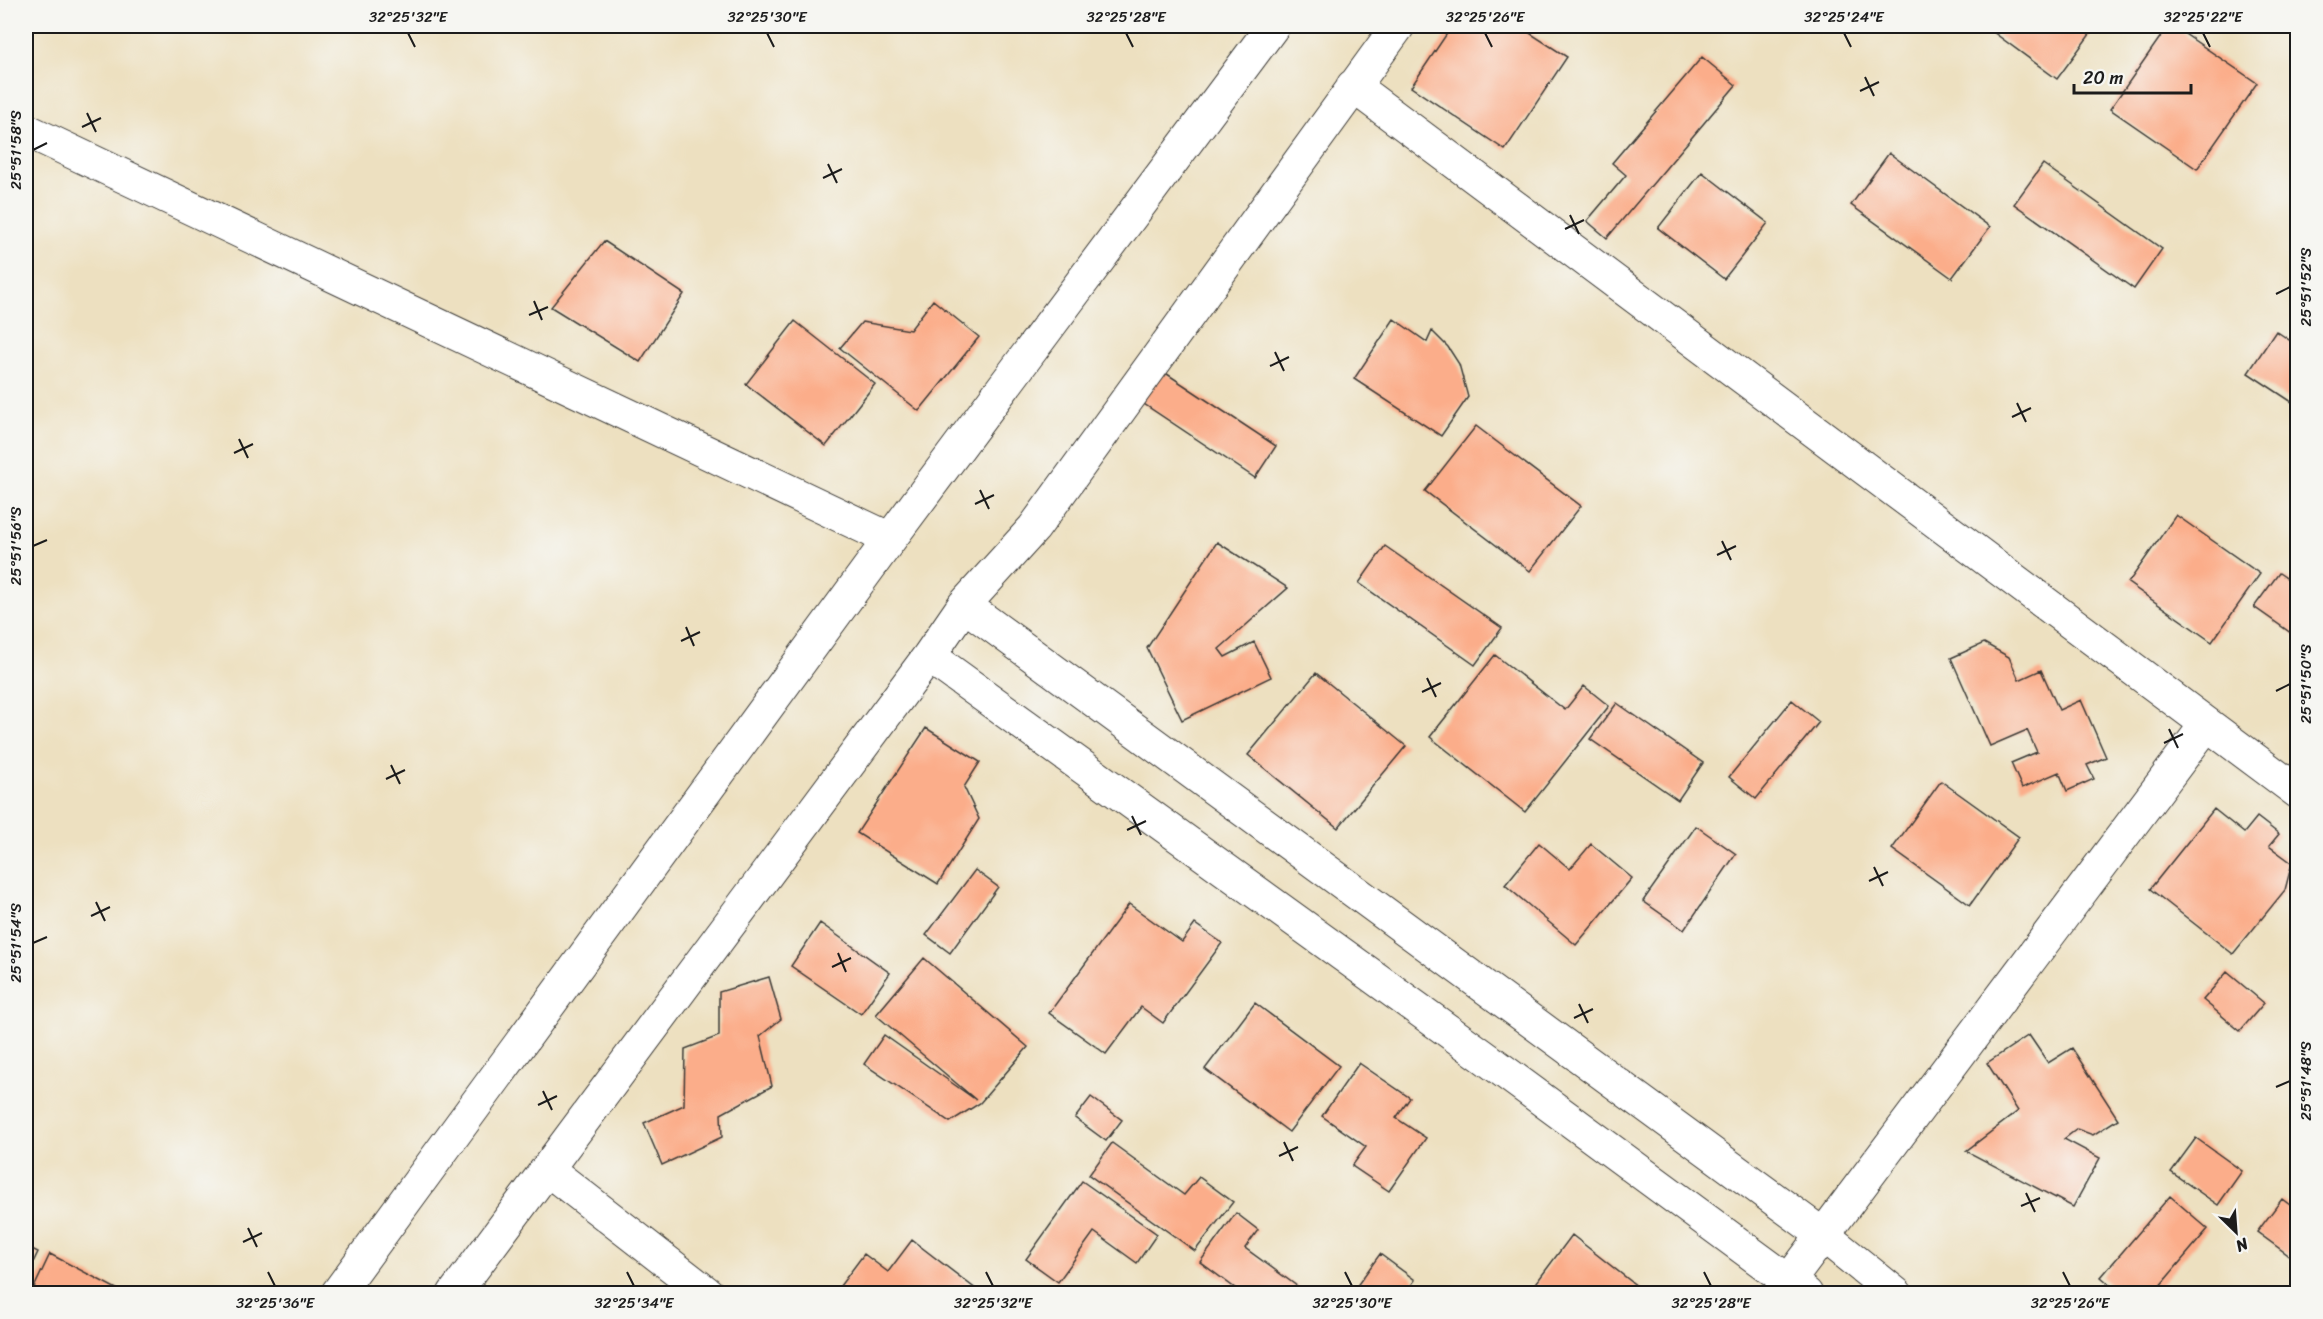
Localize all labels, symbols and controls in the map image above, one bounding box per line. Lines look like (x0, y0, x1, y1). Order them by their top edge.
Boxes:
text: 32°25'32"E (369, 4, 449, 30)
text: 32°25'30"E (728, 4, 808, 30)
text: 32°25'28"E (1087, 4, 1167, 30)
text: 32°25'26"E (1446, 4, 1526, 30)
text: 32°25'24"E (1804, 4, 1885, 30)
text: 32°25'22"E (2164, 4, 2244, 30)
scale bar (2074, 57, 2191, 95)
text: 20 m (2083, 62, 2123, 94)
text: 25°51'58"S (3, 110, 29, 190)
text: 25°51'52"S (2293, 247, 2319, 326)
text: 25°51'56"S (3, 506, 29, 585)
text: 25°51'50"S (2293, 644, 2319, 724)
text: 25°51'54"S (3, 903, 29, 983)
text: 25°51'48"S (2293, 1041, 2319, 1121)
north arrow (2206, 1202, 2266, 1262)
text: N (2230, 1229, 2254, 1261)
text: 32°25'36"E (236, 1290, 316, 1316)
text: 32°25'34"E (595, 1290, 675, 1316)
text: 32°25'32"E (954, 1290, 1034, 1316)
text: 32°25'30"E (1313, 1290, 1393, 1316)
text: 32°25'28"E (1672, 1290, 1752, 1316)
text: 32°25'26"E (2031, 1290, 2111, 1316)

